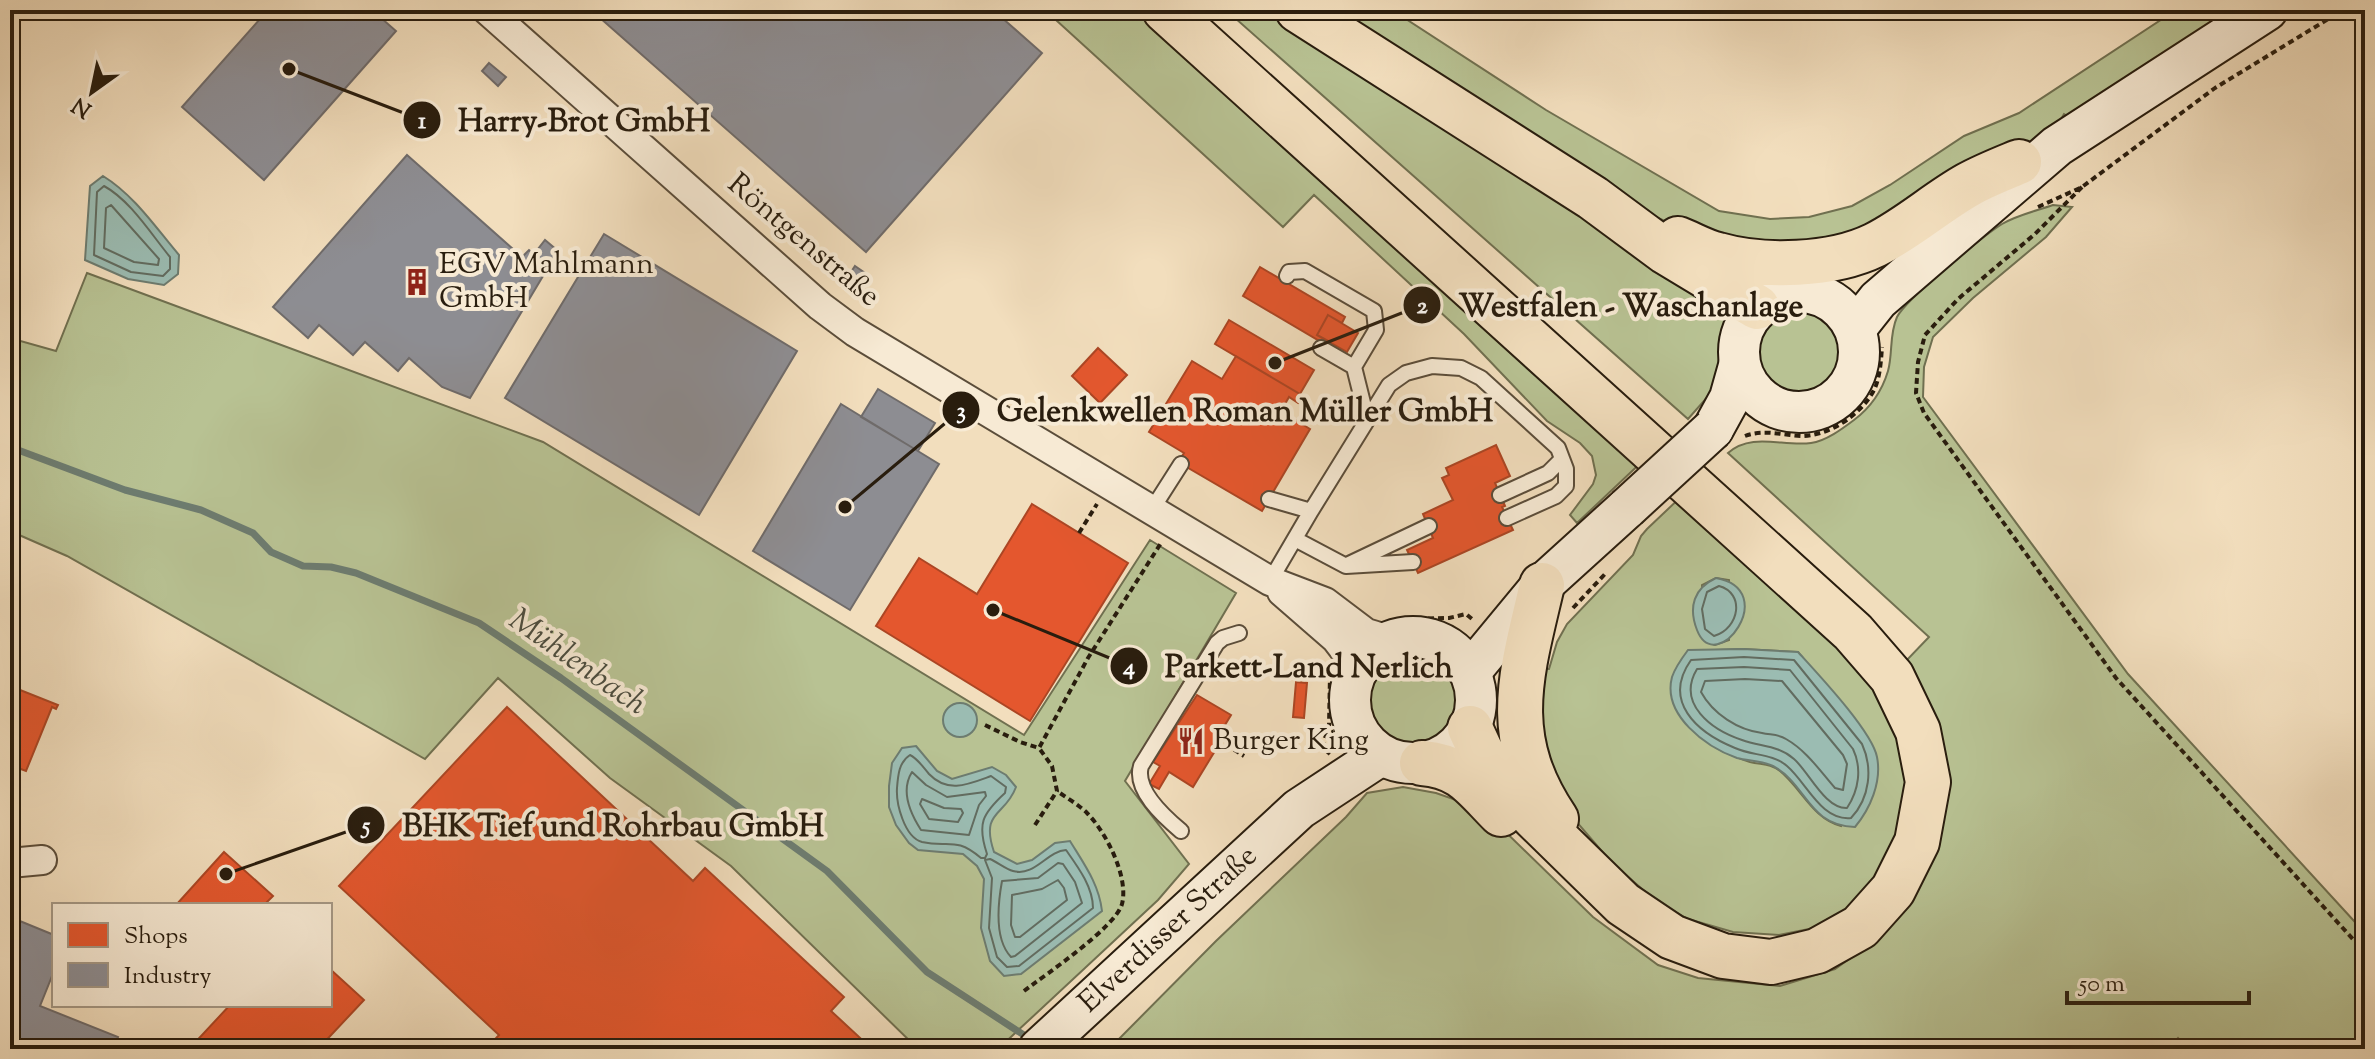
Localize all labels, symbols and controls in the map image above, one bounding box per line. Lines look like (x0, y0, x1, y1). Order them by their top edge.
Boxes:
north arrow (52, 52, 132, 132)
text: N (66, 88, 99, 124)
callout: Harry-Brot GmbH (402, 92, 726, 148)
text: Harry-Brot GmbH (458, 100, 711, 146)
text: 1 (418, 105, 427, 139)
street label: Röntgenstraße (717, 164, 889, 318)
place label: EGV Mahlmann GmbH (439, 244, 654, 321)
building icon: EGV Mahlmann GmbH (402, 267, 432, 297)
callout: Westfalen - Waschanlage (1402, 277, 1819, 333)
text: Westfalen - Waschanlage (1459, 285, 1804, 331)
text: 2 (1416, 290, 1428, 324)
callout: Gelenkwellen Roman Müller GmbH (941, 382, 1510, 438)
text: Gelenkwellen Roman Müller GmbH (997, 390, 1494, 436)
text: 3 (956, 395, 966, 429)
water label: Mühlenbach (499, 598, 656, 728)
callout: Parkett-Land Nerlich (1109, 638, 1470, 694)
text: Parkett-Land Nerlich (1165, 646, 1453, 692)
text: 4 (1122, 651, 1135, 685)
place label: Burger King (1213, 720, 1369, 763)
restaurant icon: Burger King (1176, 726, 1206, 756)
callout: BHK Tief und Rohrbau GmbH (346, 797, 840, 853)
text: BHK Tief und Rohrbau GmbH (402, 805, 825, 851)
text: 5 (360, 810, 371, 844)
street label: Elverdisser Straße (1069, 836, 1267, 1023)
legend (52, 903, 332, 1007)
text: Shops (124, 920, 188, 954)
scale bar (2067, 955, 2249, 1005)
text: Industry (124, 960, 212, 994)
text: 50 m (2077, 968, 2125, 1002)

